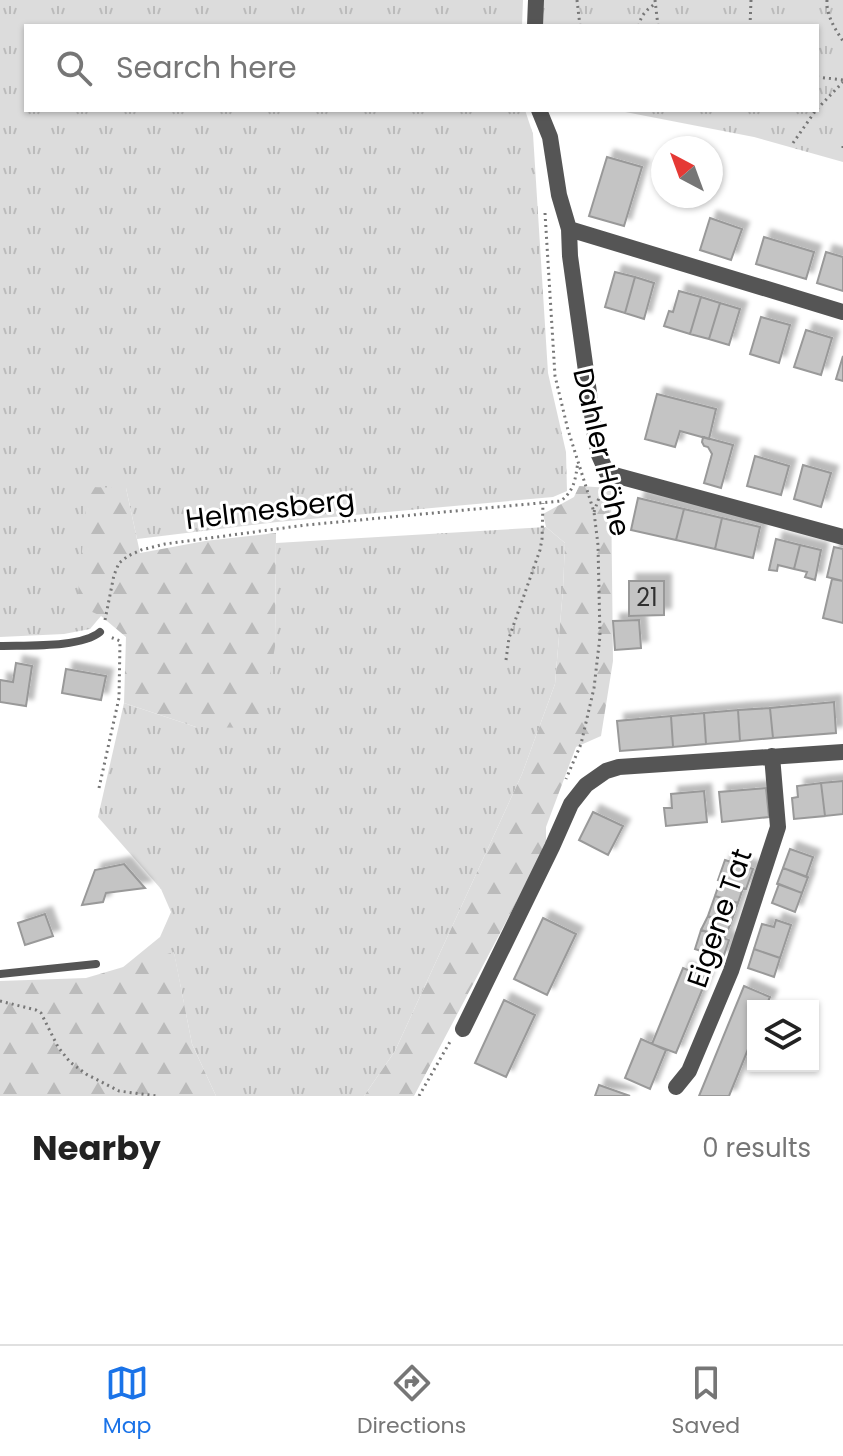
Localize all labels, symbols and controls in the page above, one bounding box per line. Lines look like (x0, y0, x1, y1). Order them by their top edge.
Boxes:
search box (24, 24, 819, 112)
icon: search (52, 46, 96, 90)
text: Search here (116, 46, 297, 89)
north arrow (651, 136, 723, 208)
street label: Dahler Höhe (563, 364, 640, 540)
street label: Helmesberg (183, 480, 357, 539)
house number: 21 (636, 581, 658, 614)
street label: Eigene Tat (678, 843, 761, 993)
map controls (747, 1000, 819, 1072)
button: layers (747, 1000, 819, 1072)
text: Nearby (32, 1124, 161, 1172)
text: 0 results (702, 1130, 811, 1166)
tab: Map (103, 1361, 151, 1442)
tab: Directions (357, 1361, 466, 1442)
tab: Saved (672, 1361, 740, 1442)

